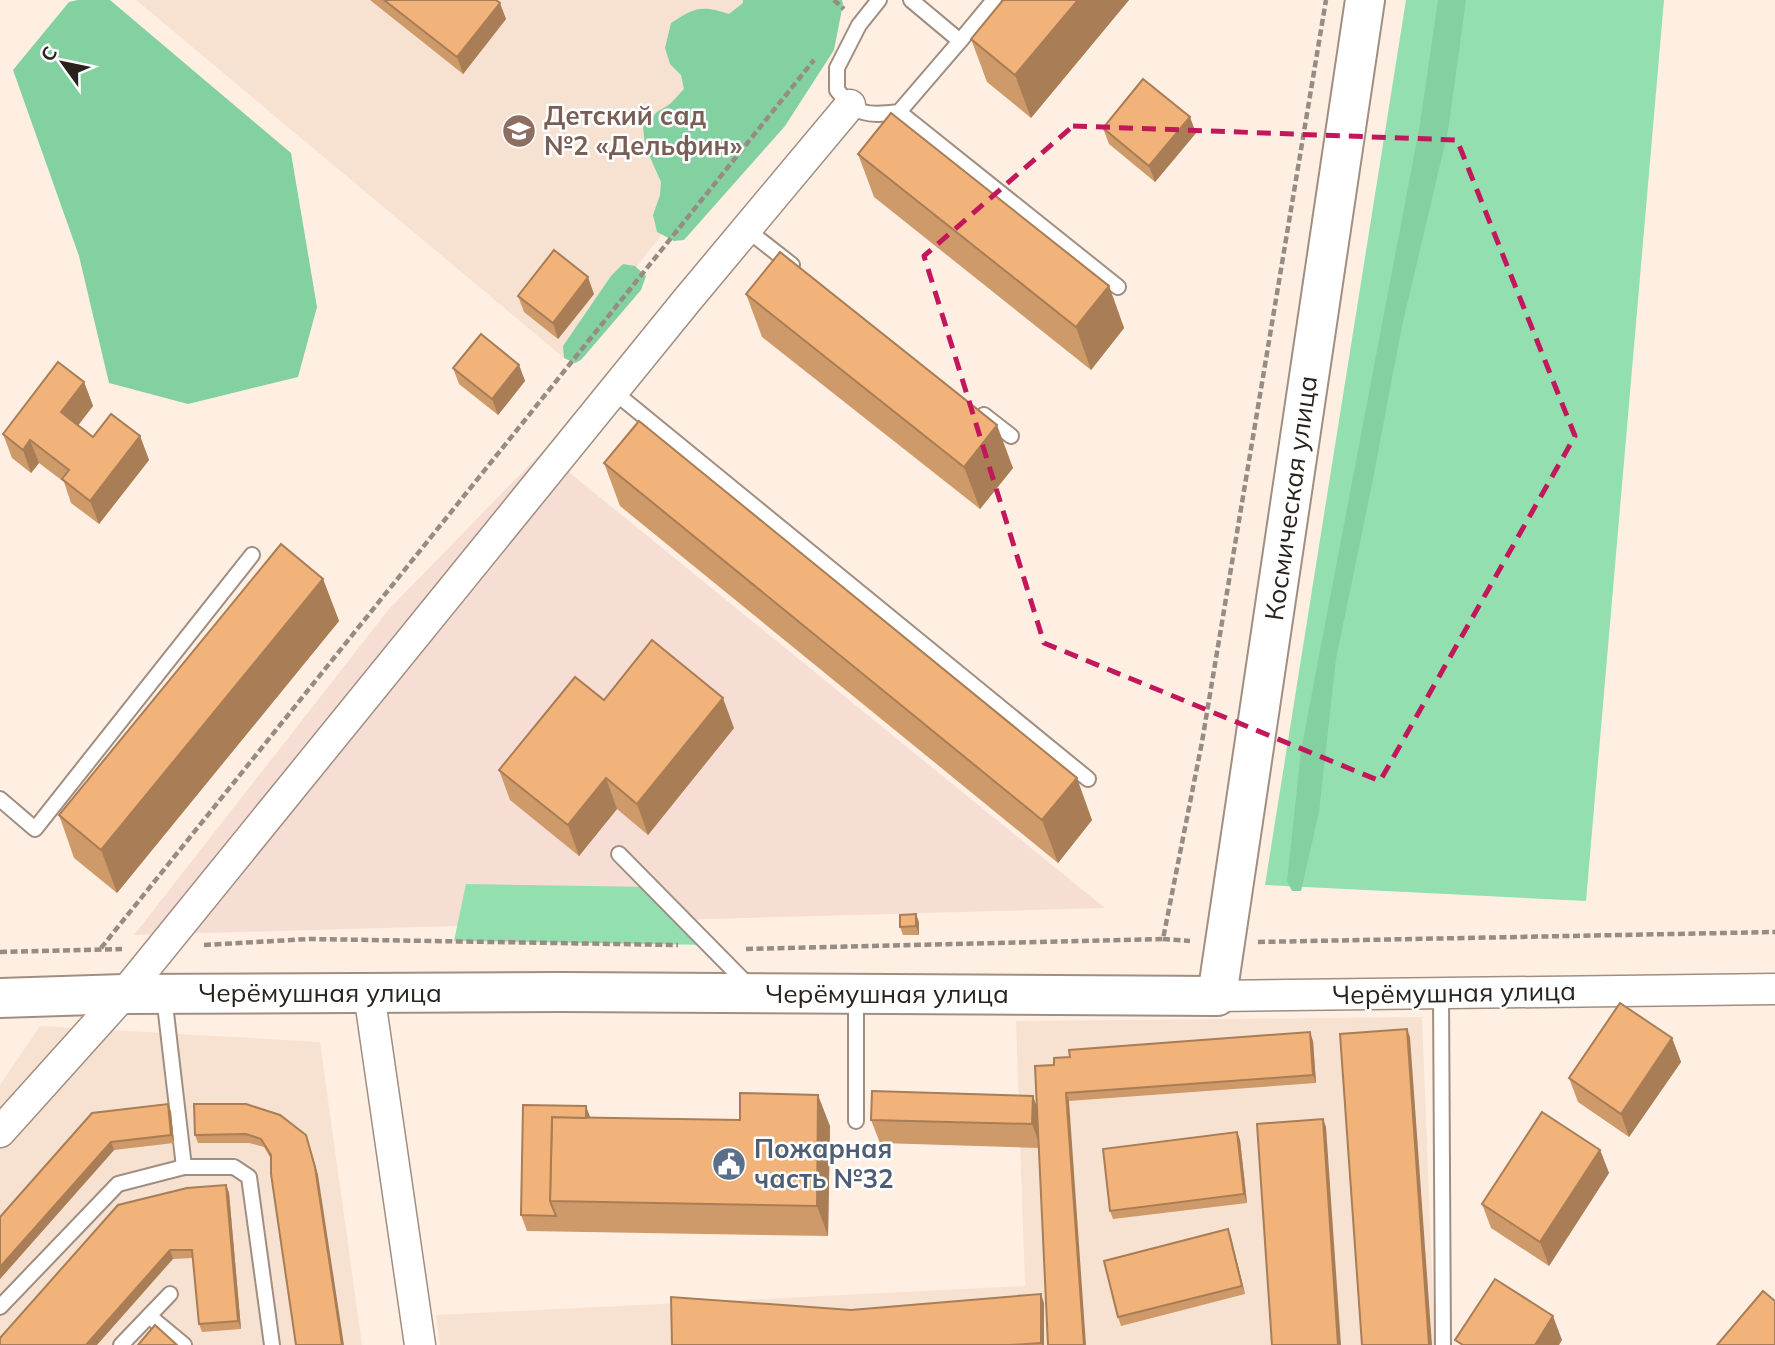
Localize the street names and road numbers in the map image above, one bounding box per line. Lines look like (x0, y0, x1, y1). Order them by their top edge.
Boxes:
street label: Космическая улица (1257, 373, 1324, 623)
street label: Черёмушная улица (1332, 974, 1576, 1011)
street label: Черёмушная улица (198, 976, 442, 1009)
street label: Черёмушная улица (765, 977, 1009, 1010)

